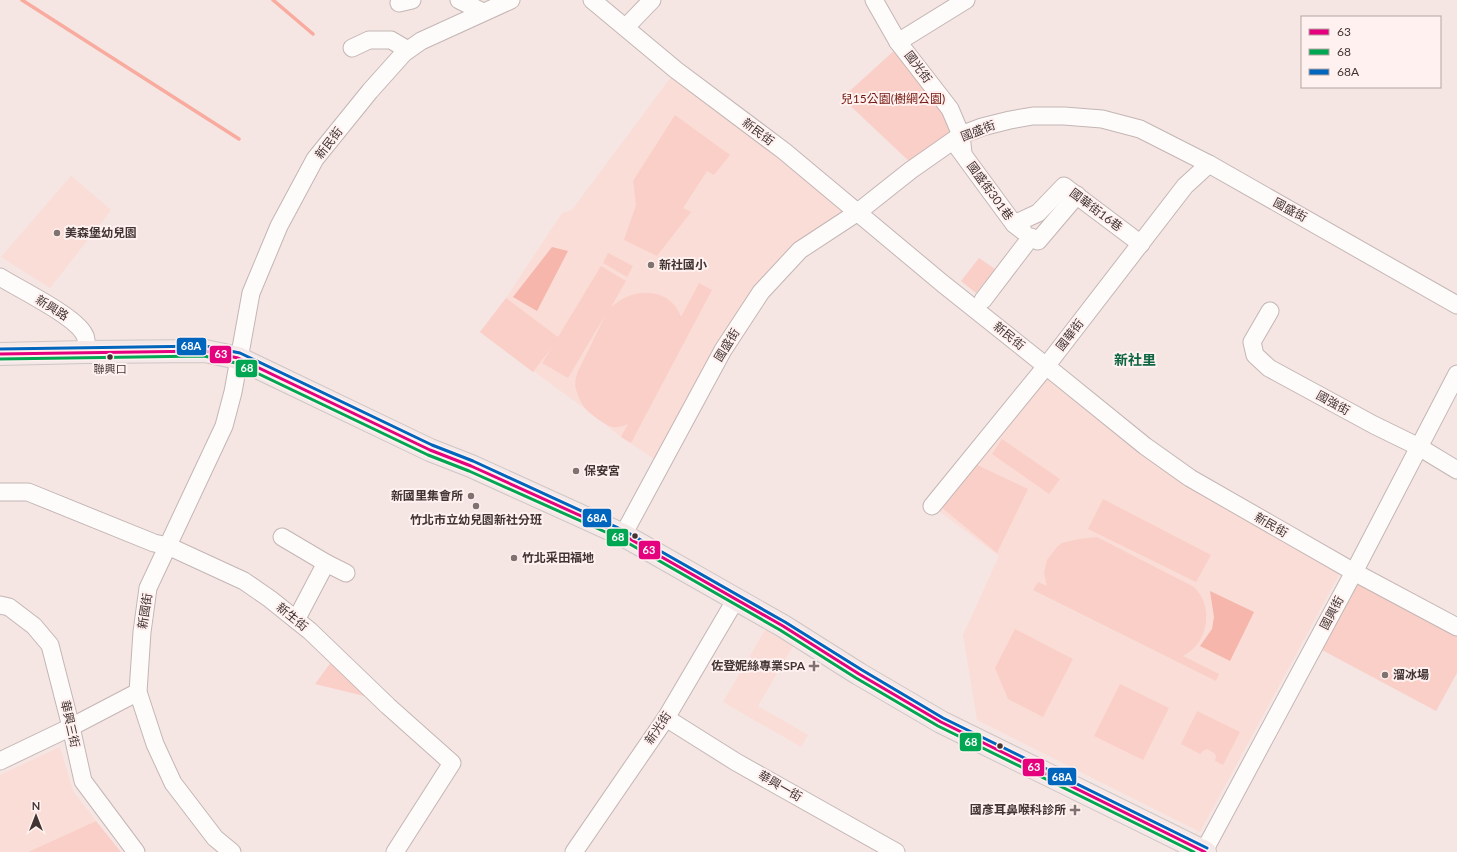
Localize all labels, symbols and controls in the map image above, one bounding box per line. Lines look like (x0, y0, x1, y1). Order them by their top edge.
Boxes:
legend (1301, 16, 1441, 88)
text: 63 (1337, 24, 1351, 39)
text: 68 (1337, 44, 1351, 59)
street label: 國光街 (902, 48, 935, 86)
text: 68A (1337, 64, 1360, 79)
park label: 兒15公園(樹網公園) (841, 91, 945, 106)
street label: 新民街 (739, 115, 777, 148)
street label: 國盛街 (958, 117, 997, 144)
street label: 新民街 (312, 124, 346, 161)
street label: 國盛街301巷 (964, 158, 1017, 223)
street label: 國華街16巷 (1067, 185, 1126, 234)
street label: 國盛街 (1271, 194, 1310, 225)
place label: 美森堡幼兒園 (65, 225, 137, 240)
marker: 美森堡幼兒園 (52, 228, 62, 238)
place label: 新社國小 (659, 257, 707, 272)
marker: 新社國小 (646, 260, 656, 270)
street label: 新興路 (33, 292, 72, 323)
street label: 國華街 (1053, 316, 1087, 353)
street label: 新民街 (991, 318, 1028, 353)
street label: 國盛街 (711, 325, 742, 364)
line badge: 68A (176, 337, 207, 356)
text: 68A (181, 339, 202, 352)
line badge: 63 (209, 345, 232, 364)
text: 63 (215, 347, 227, 360)
district label: 新社里 (1114, 351, 1156, 368)
marker: 聯興口 (105, 352, 115, 362)
line badge: 68 (235, 359, 258, 378)
text: 68 (241, 361, 253, 374)
place label: 聯興口 (94, 362, 127, 375)
street label: 國強街 (1314, 387, 1353, 418)
place label: 保安宮 (584, 463, 620, 478)
marker: 保安宮 (571, 466, 581, 476)
place label: 新國里集會所 (391, 488, 463, 503)
marker: 新國里集會所 (466, 491, 476, 501)
marker: 竹北市立幼兒園新社分班 (471, 501, 481, 511)
line badge: 68A (582, 508, 612, 528)
street label: 新民街 (1252, 509, 1291, 540)
text: 68A (587, 511, 608, 524)
place label: 竹北市立幼兒園新社分班 (410, 512, 542, 527)
line badge: 68 (606, 528, 629, 547)
text: 68 (612, 530, 624, 543)
unlabelled marker (630, 531, 640, 541)
line badge: 63 (638, 540, 661, 560)
text: 63 (643, 543, 655, 556)
place label: 竹北采田福地 (522, 550, 594, 565)
marker: 竹北采田福地 (509, 553, 519, 563)
street label: 新國街 (134, 592, 155, 630)
street label: 國興街 (1316, 593, 1347, 632)
street label: 新生街 (274, 599, 311, 634)
place label: 佐登妮絲專業SPA (711, 658, 806, 673)
marker: 佐登妮絲專業SPA (808, 660, 820, 672)
place label: 溜冰場 (1393, 667, 1429, 682)
marker: 溜冰場 (1380, 670, 1390, 680)
street label: 華興三街 (58, 699, 83, 749)
street label: 新光街 (641, 709, 674, 747)
line badge: 68 (959, 732, 982, 752)
text: 68 (965, 735, 977, 748)
unlabelled marker (995, 741, 1005, 751)
line badge: 63 (1022, 758, 1045, 777)
text: 63 (1028, 760, 1040, 773)
street label: 華興一街 (756, 767, 805, 804)
line badge: 68A (1047, 767, 1077, 786)
text: 68A (1052, 770, 1073, 783)
north arrow (16, 796, 56, 836)
text: N (32, 799, 40, 812)
place label: 國彥耳鼻喉科診所 (970, 802, 1066, 817)
marker: 國彥耳鼻喉科診所 (1069, 804, 1081, 816)

